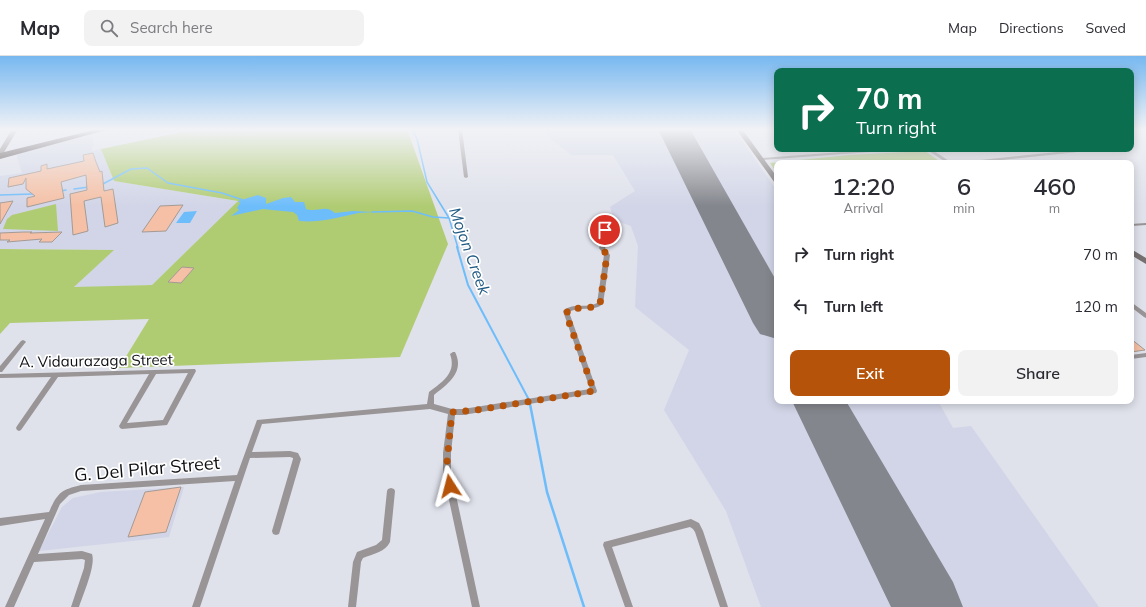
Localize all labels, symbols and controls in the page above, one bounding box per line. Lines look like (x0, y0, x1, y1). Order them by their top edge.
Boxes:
search box (84, 10, 364, 46)
text: Map (20, 16, 60, 40)
icon: search (98, 17, 120, 39)
text: Search here (130, 18, 213, 37)
text: Map (948, 19, 977, 37)
text: Directions (999, 19, 1064, 37)
text: Saved (1086, 19, 1126, 37)
text: 70 m (856, 81, 922, 116)
icon: right (790, 84, 842, 136)
text: Turn right (856, 116, 936, 139)
text: 12:20 (832, 171, 895, 201)
text: 6 (957, 171, 971, 201)
text: 460 (1033, 171, 1076, 201)
text: Arrival (844, 200, 883, 216)
text: min (953, 200, 975, 216)
text: m (1049, 200, 1060, 216)
water label: Mojon Creek (445, 205, 495, 298)
pin (588, 213, 622, 247)
icon: arrive (594, 219, 616, 241)
icon: right (790, 243, 812, 265)
text: Turn right (824, 245, 894, 264)
text: 70 m (1083, 245, 1118, 264)
icon: left (790, 295, 812, 317)
text: Turn left (824, 297, 883, 316)
text: 120 m (1074, 297, 1118, 316)
street label: A. Vidaurazaga Street (19, 350, 173, 371)
button: Exit (790, 350, 950, 396)
button: Share (958, 350, 1118, 396)
street label: G. Del Pilar Street (73, 451, 221, 486)
position arrow (429, 465, 471, 507)

